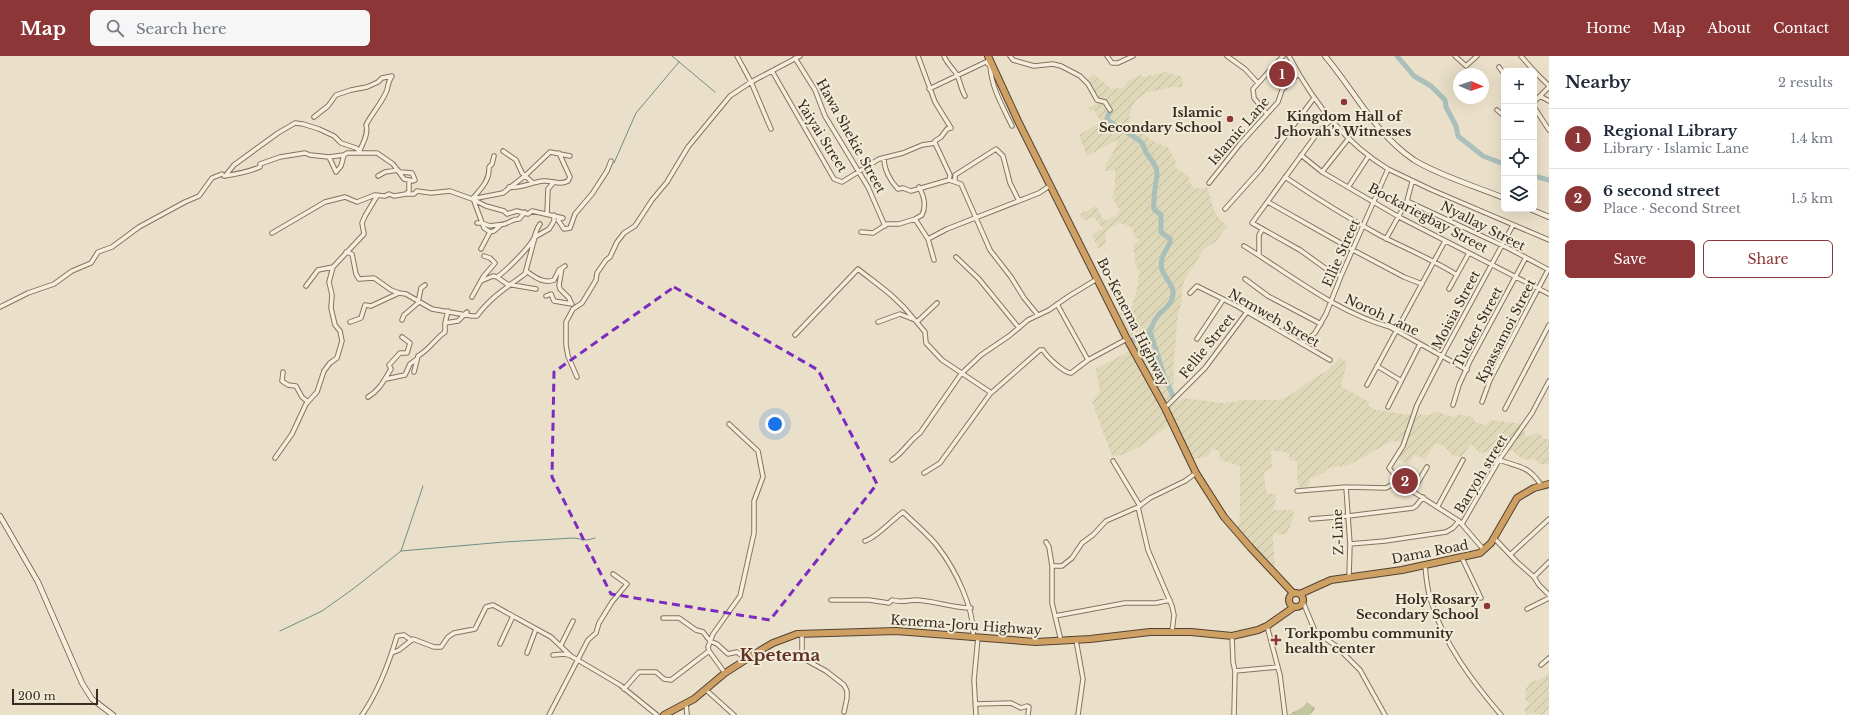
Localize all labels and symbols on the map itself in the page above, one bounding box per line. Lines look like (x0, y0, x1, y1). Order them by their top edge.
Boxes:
pin: 1 (1269, 59, 1295, 89)
north arrow (1453, 68, 1489, 104)
street label: Hawa Shekie Street (812, 76, 890, 196)
street label: Islamic Lane (1205, 93, 1273, 169)
street label: Yaiyai Street (792, 96, 851, 176)
marker: Kingdom Hall of Jehovah’s Witnesses (1339, 97, 1349, 107)
place label: Islamic Secondary School (1099, 104, 1222, 136)
place label: Kingdom Hall of Jehovah’s Witnesses (1274, 108, 1411, 140)
marker: Islamic Secondary School (1225, 114, 1235, 124)
street label: Bockariegbay Street (1365, 179, 1491, 257)
street label: Nyallay Street (1438, 197, 1528, 255)
street label: Ellie Street (1318, 216, 1364, 290)
street label: Bo-Kenema Highway (1093, 255, 1173, 390)
street label: Moisia Street (1428, 268, 1484, 352)
street label: Kpassamoi Street (1472, 276, 1540, 386)
street label: Tucker Street (1450, 284, 1506, 370)
street label: Nemweh Street (1225, 285, 1323, 351)
street label: Noroh Lane (1342, 290, 1422, 340)
street label: Fellie Street (1176, 310, 1238, 382)
your location (765, 414, 785, 434)
street label: Baryoh street (1451, 431, 1511, 517)
pin: 2 (1392, 466, 1418, 496)
street label: Z-Line (1329, 509, 1347, 555)
street label: Dama Road (1390, 536, 1470, 568)
place label: Holy Rosary Secondary School (1356, 591, 1480, 623)
marker: Holy Rosary Secondary School (1482, 601, 1492, 611)
street label: Kenema-Joru Highway (890, 611, 1043, 639)
place label: Torkpombu community health center (1285, 625, 1454, 657)
marker: Torkpombu community health center (1270, 634, 1282, 646)
district label: Kpetema (740, 645, 821, 666)
scale bar (12, 687, 98, 706)

